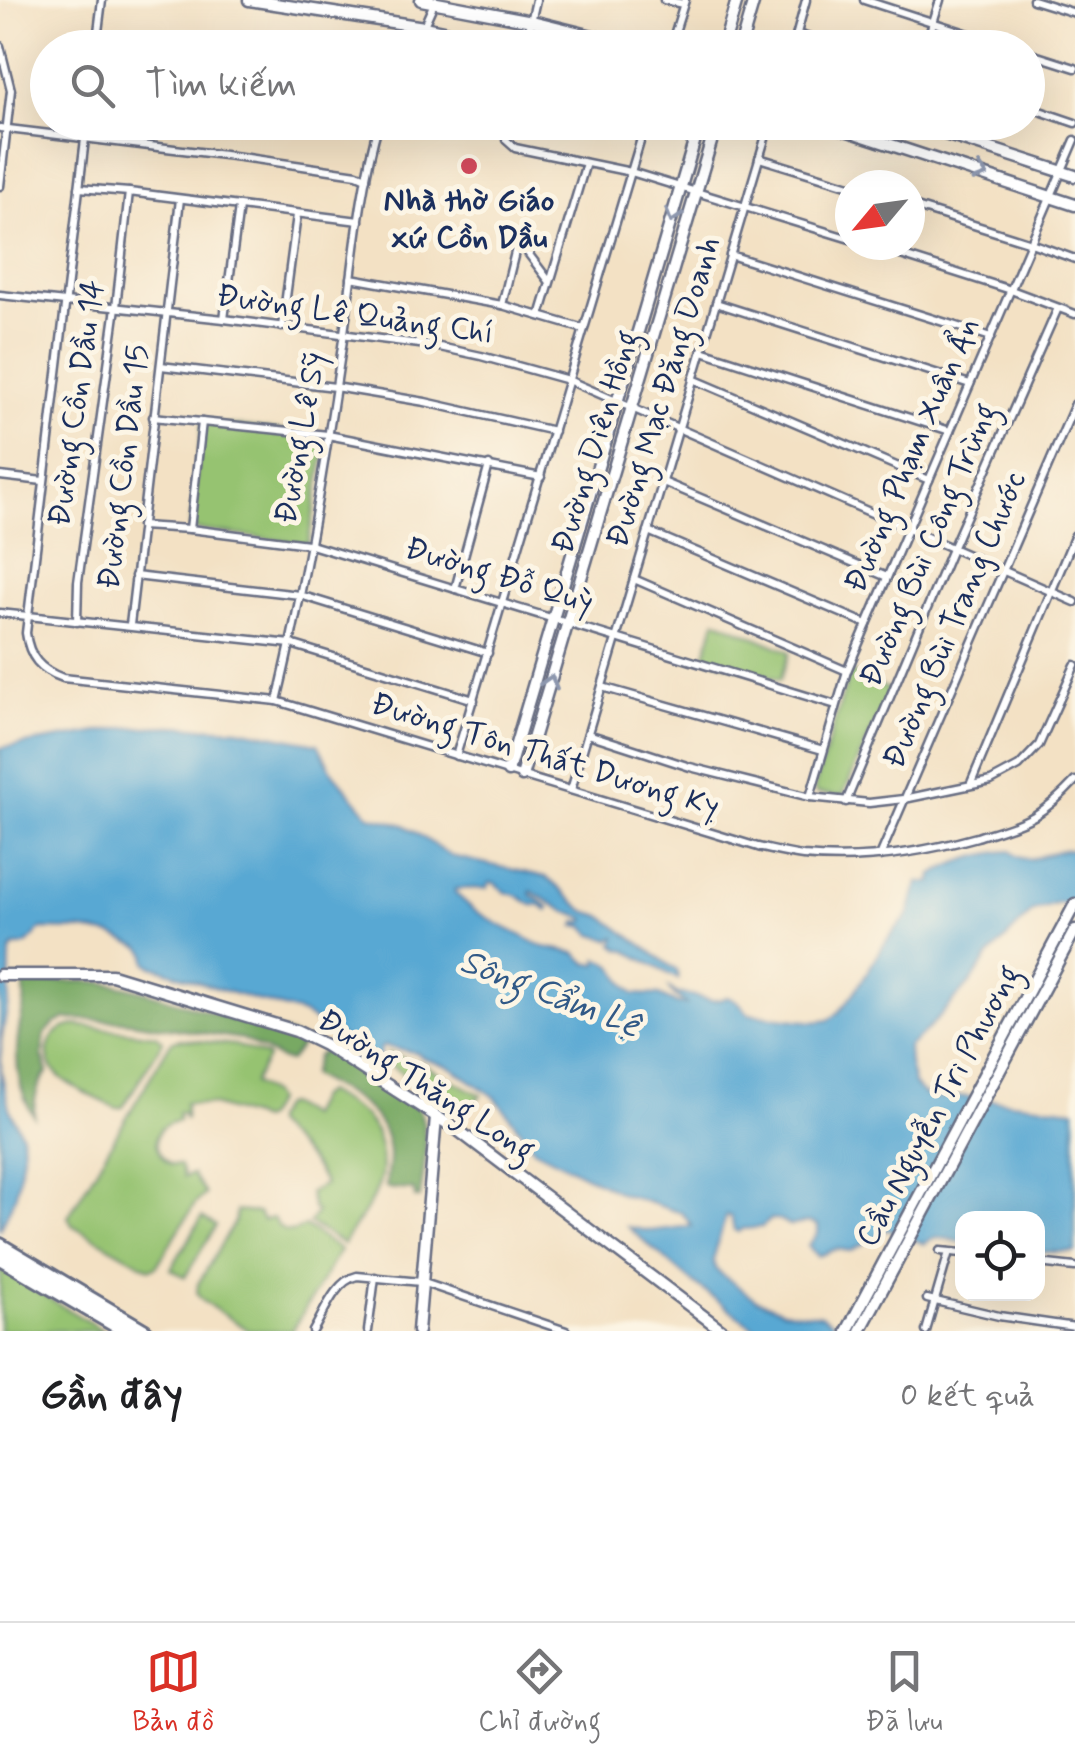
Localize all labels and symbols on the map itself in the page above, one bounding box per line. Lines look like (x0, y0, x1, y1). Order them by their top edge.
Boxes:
marker: Nhà thờ Giáo xứ Cồn Dầu (458, 155, 480, 177)
one-way arrow (972, 162, 989, 182)
north arrow (835, 170, 925, 260)
place label: Nhà thờ Giáo xứ Cồn Dầu (384, 180, 554, 259)
one-way arrow (664, 207, 685, 224)
street label: Đường Mạc Đăng Doanh (597, 232, 734, 553)
street label: Đường Lê Quảng Chí (213, 275, 496, 358)
street label: Đường Cồn Dầu 14 (39, 277, 118, 529)
street label: Đường Phạm Xuân Ẩn (835, 311, 992, 600)
street label: Đường Diên Hồng (542, 325, 653, 560)
street label: Đường Cồn Dầu 15 (88, 342, 163, 592)
street label: Đường Lê Sỹ (265, 349, 340, 528)
street label: Đường Bùi Công Trừng (850, 397, 1011, 694)
street label: Đường Bùi Trang Chước (873, 465, 1039, 776)
street label: Đường Đỗ Quỳ (399, 527, 598, 627)
one-way arrow (538, 674, 559, 691)
street label: Đường Tôn Thất Dương Kỵ (365, 683, 724, 832)
water label: Sông Cẩm Lệ (452, 939, 649, 1054)
street label: Cầu Nguyễn Tri Phương (847, 958, 1034, 1256)
street label: Đường Thăng Long (307, 1000, 543, 1175)

